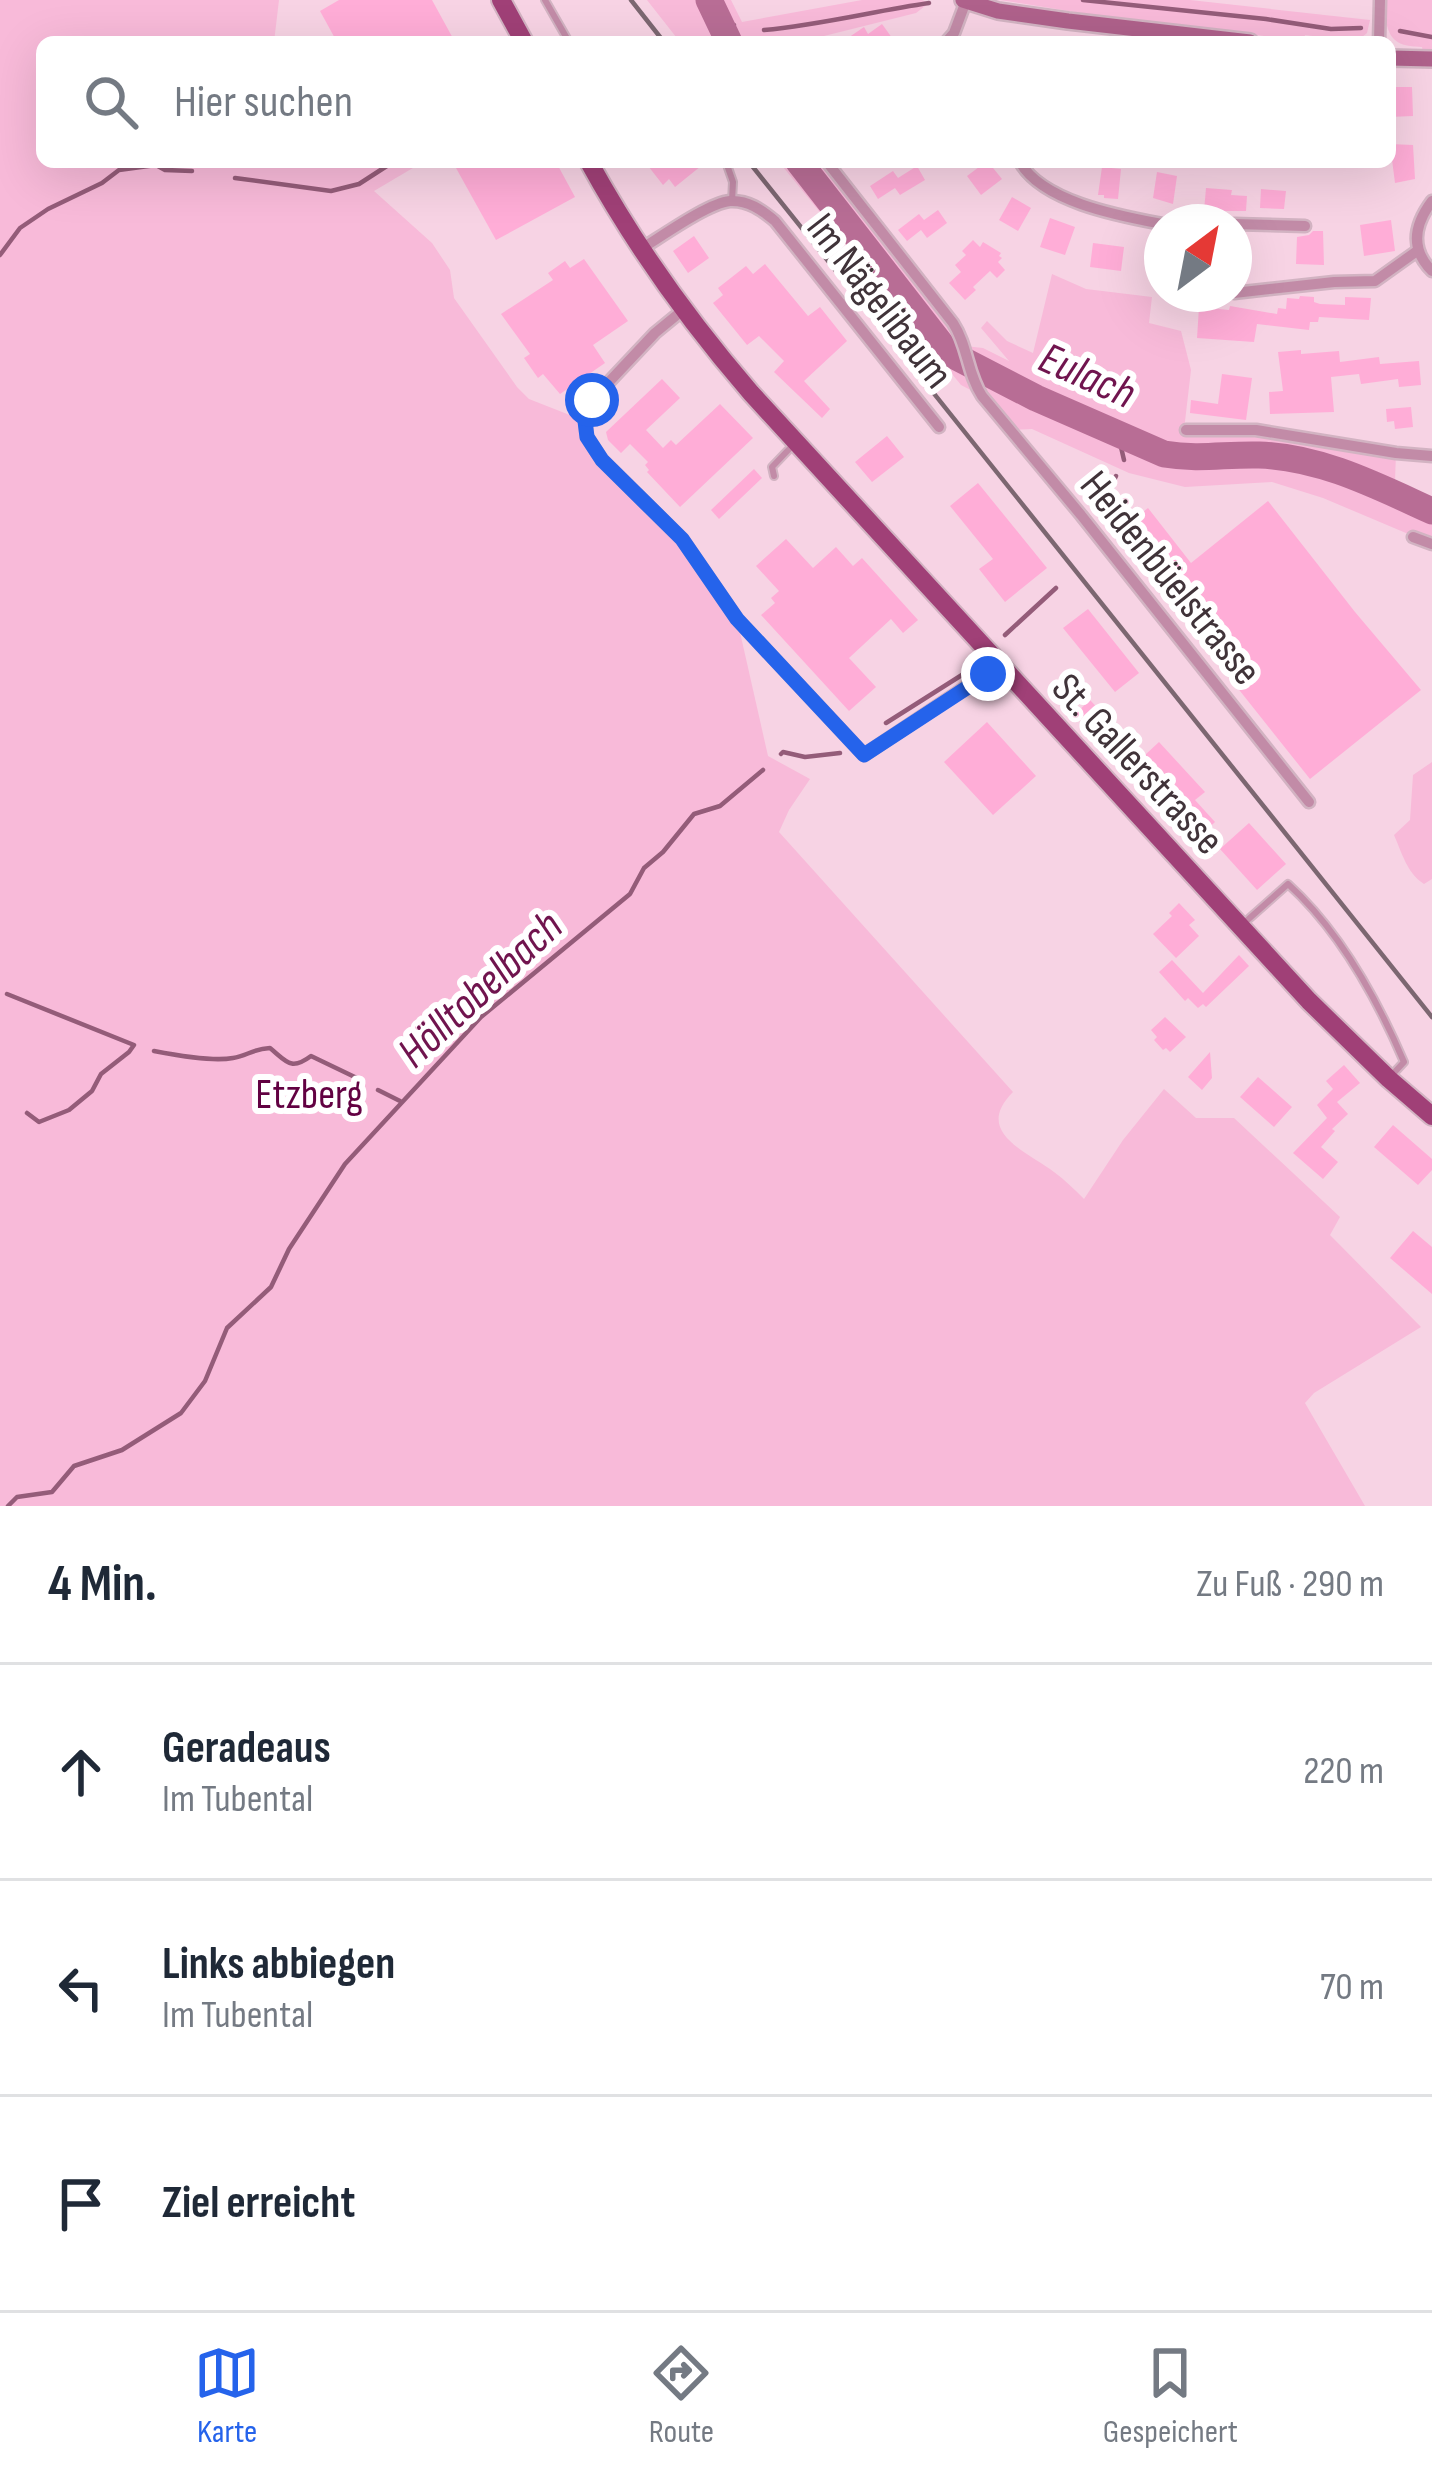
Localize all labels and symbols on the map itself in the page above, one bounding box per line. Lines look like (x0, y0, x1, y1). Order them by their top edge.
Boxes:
street label: Im Nägelibaum (795, 204, 963, 399)
north arrow (1144, 204, 1252, 312)
water label: Eulach (1030, 331, 1144, 422)
route start (565, 373, 619, 427)
street label: Heidenbüelstrasse (1068, 461, 1272, 696)
route end (961, 647, 1015, 701)
street label: St. Gallerstrasse (1041, 664, 1234, 866)
water label: Hölltobelbach (387, 900, 575, 1080)
park label: Etzberg (255, 1070, 363, 1121)

